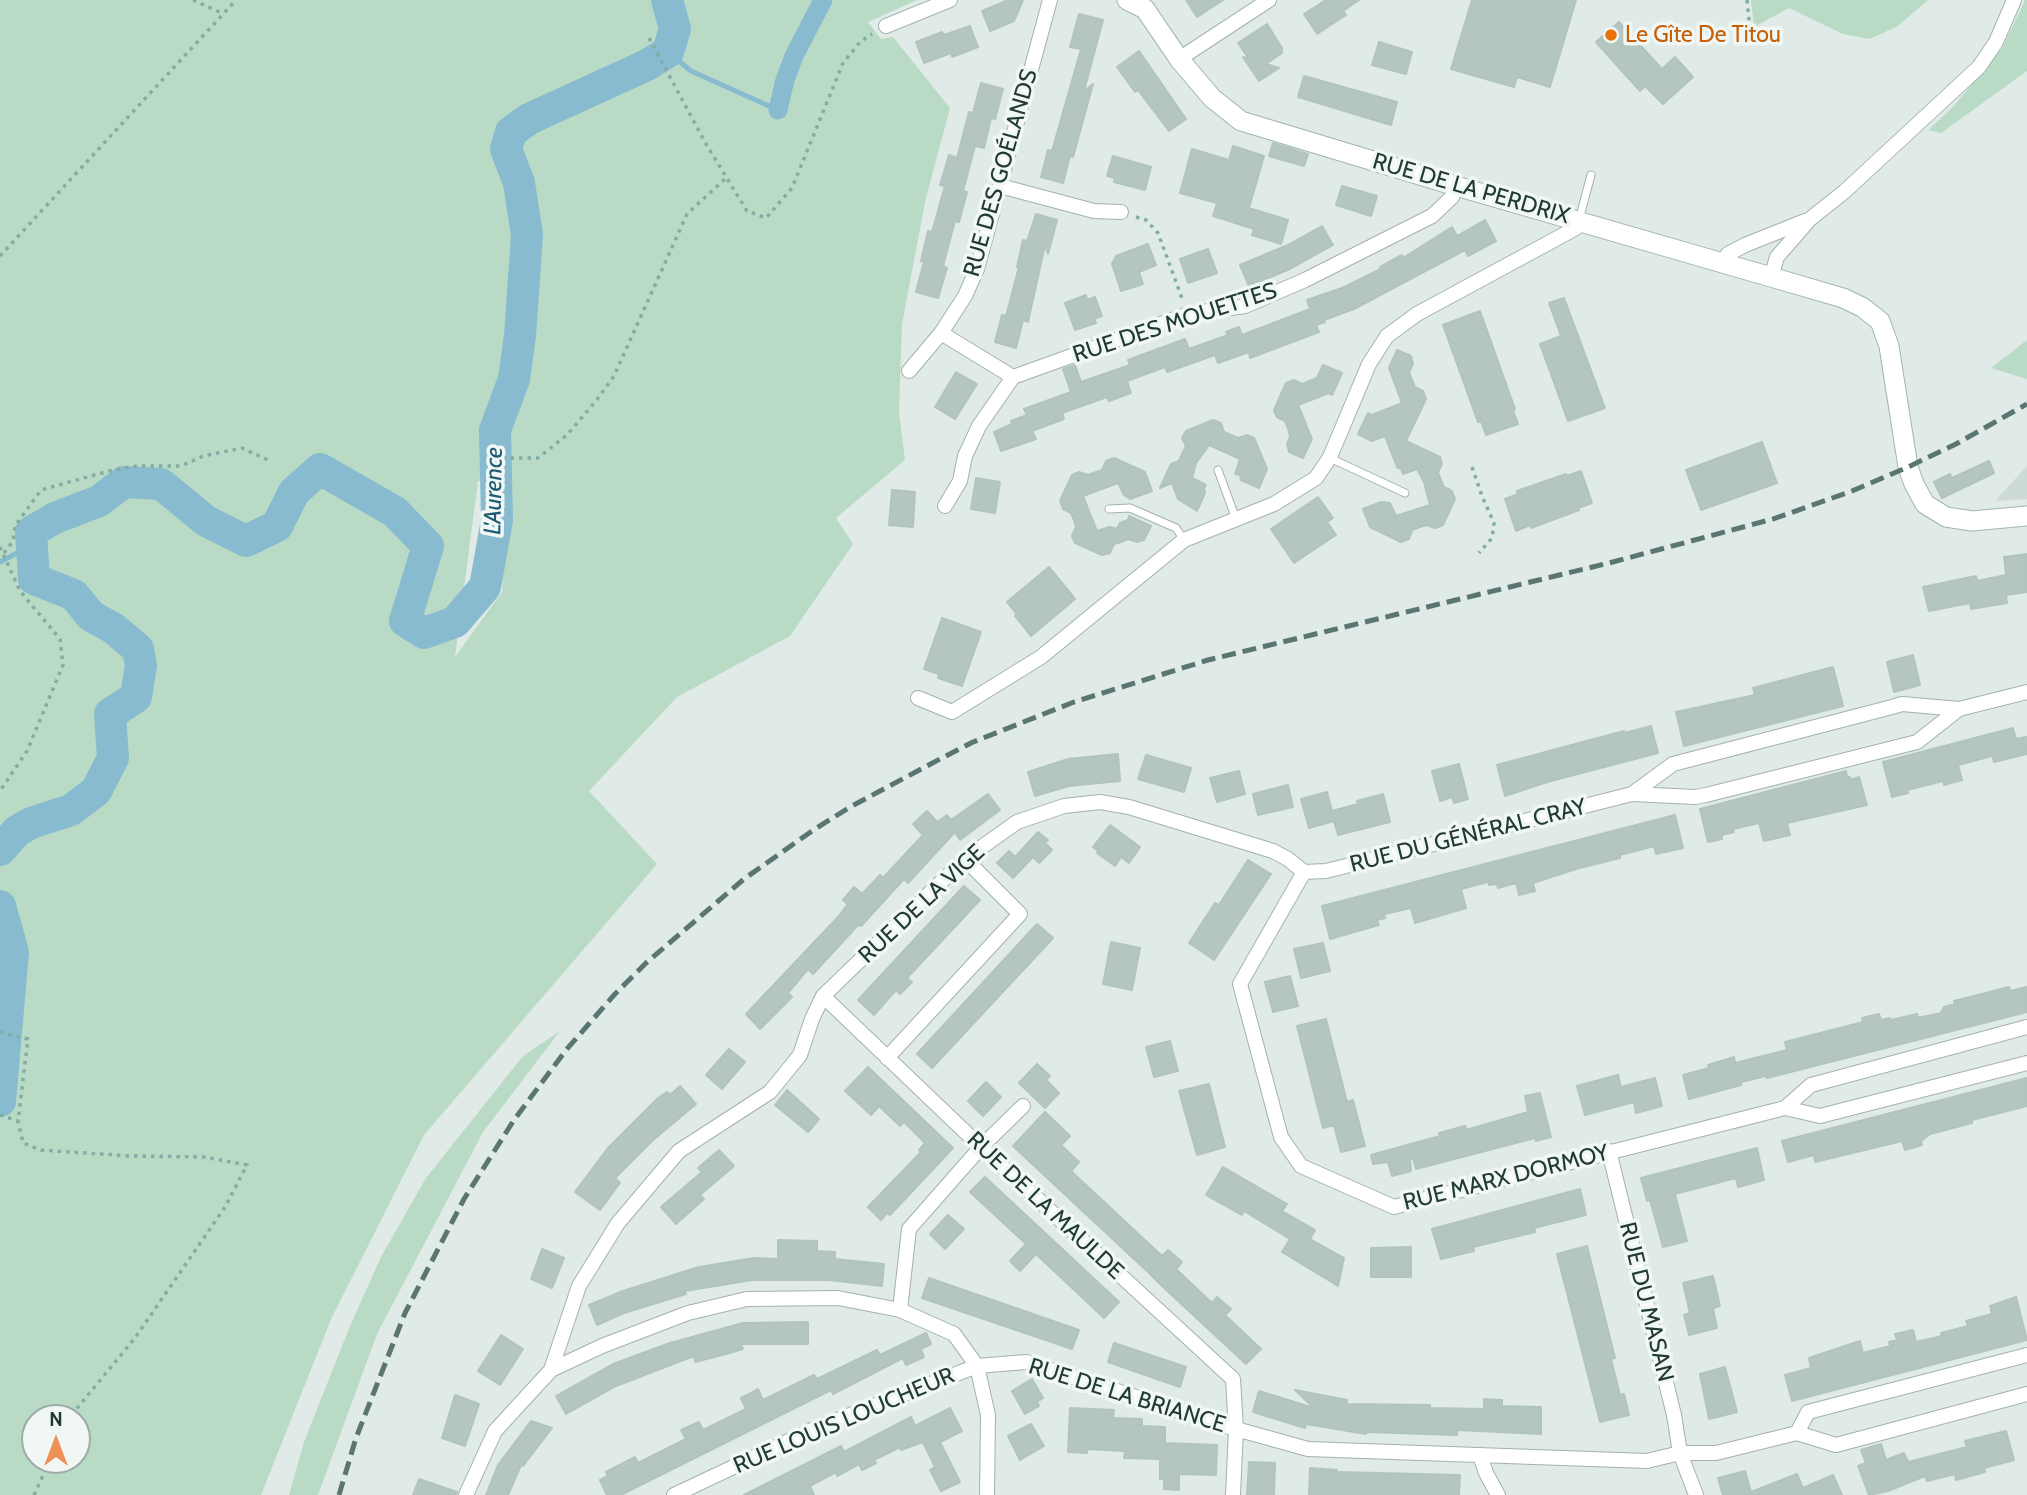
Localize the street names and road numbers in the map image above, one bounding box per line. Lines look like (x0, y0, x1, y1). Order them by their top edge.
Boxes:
street label: RUE DES GOÉLANDS (958, 66, 1044, 280)
street label: RUE DE LA PERDRIX (1369, 148, 1573, 230)
street label: RUE DES MOUETTES (1070, 277, 1280, 369)
street label: RUE DU GÉNÉRAL CRAY (1347, 793, 1589, 879)
street label: RUE DE LA VIGE (853, 839, 991, 969)
street label: RUE DE LA MAULDE (961, 1126, 1129, 1286)
street label: RUE MARX DORMOY (1400, 1139, 1612, 1217)
street label: RUE DU MASAN (1613, 1219, 1679, 1385)
street label: RUE DE LA BRIANCE (1025, 1353, 1229, 1439)
street label: RUE LOUIS LOUCHEUR (729, 1362, 959, 1480)

